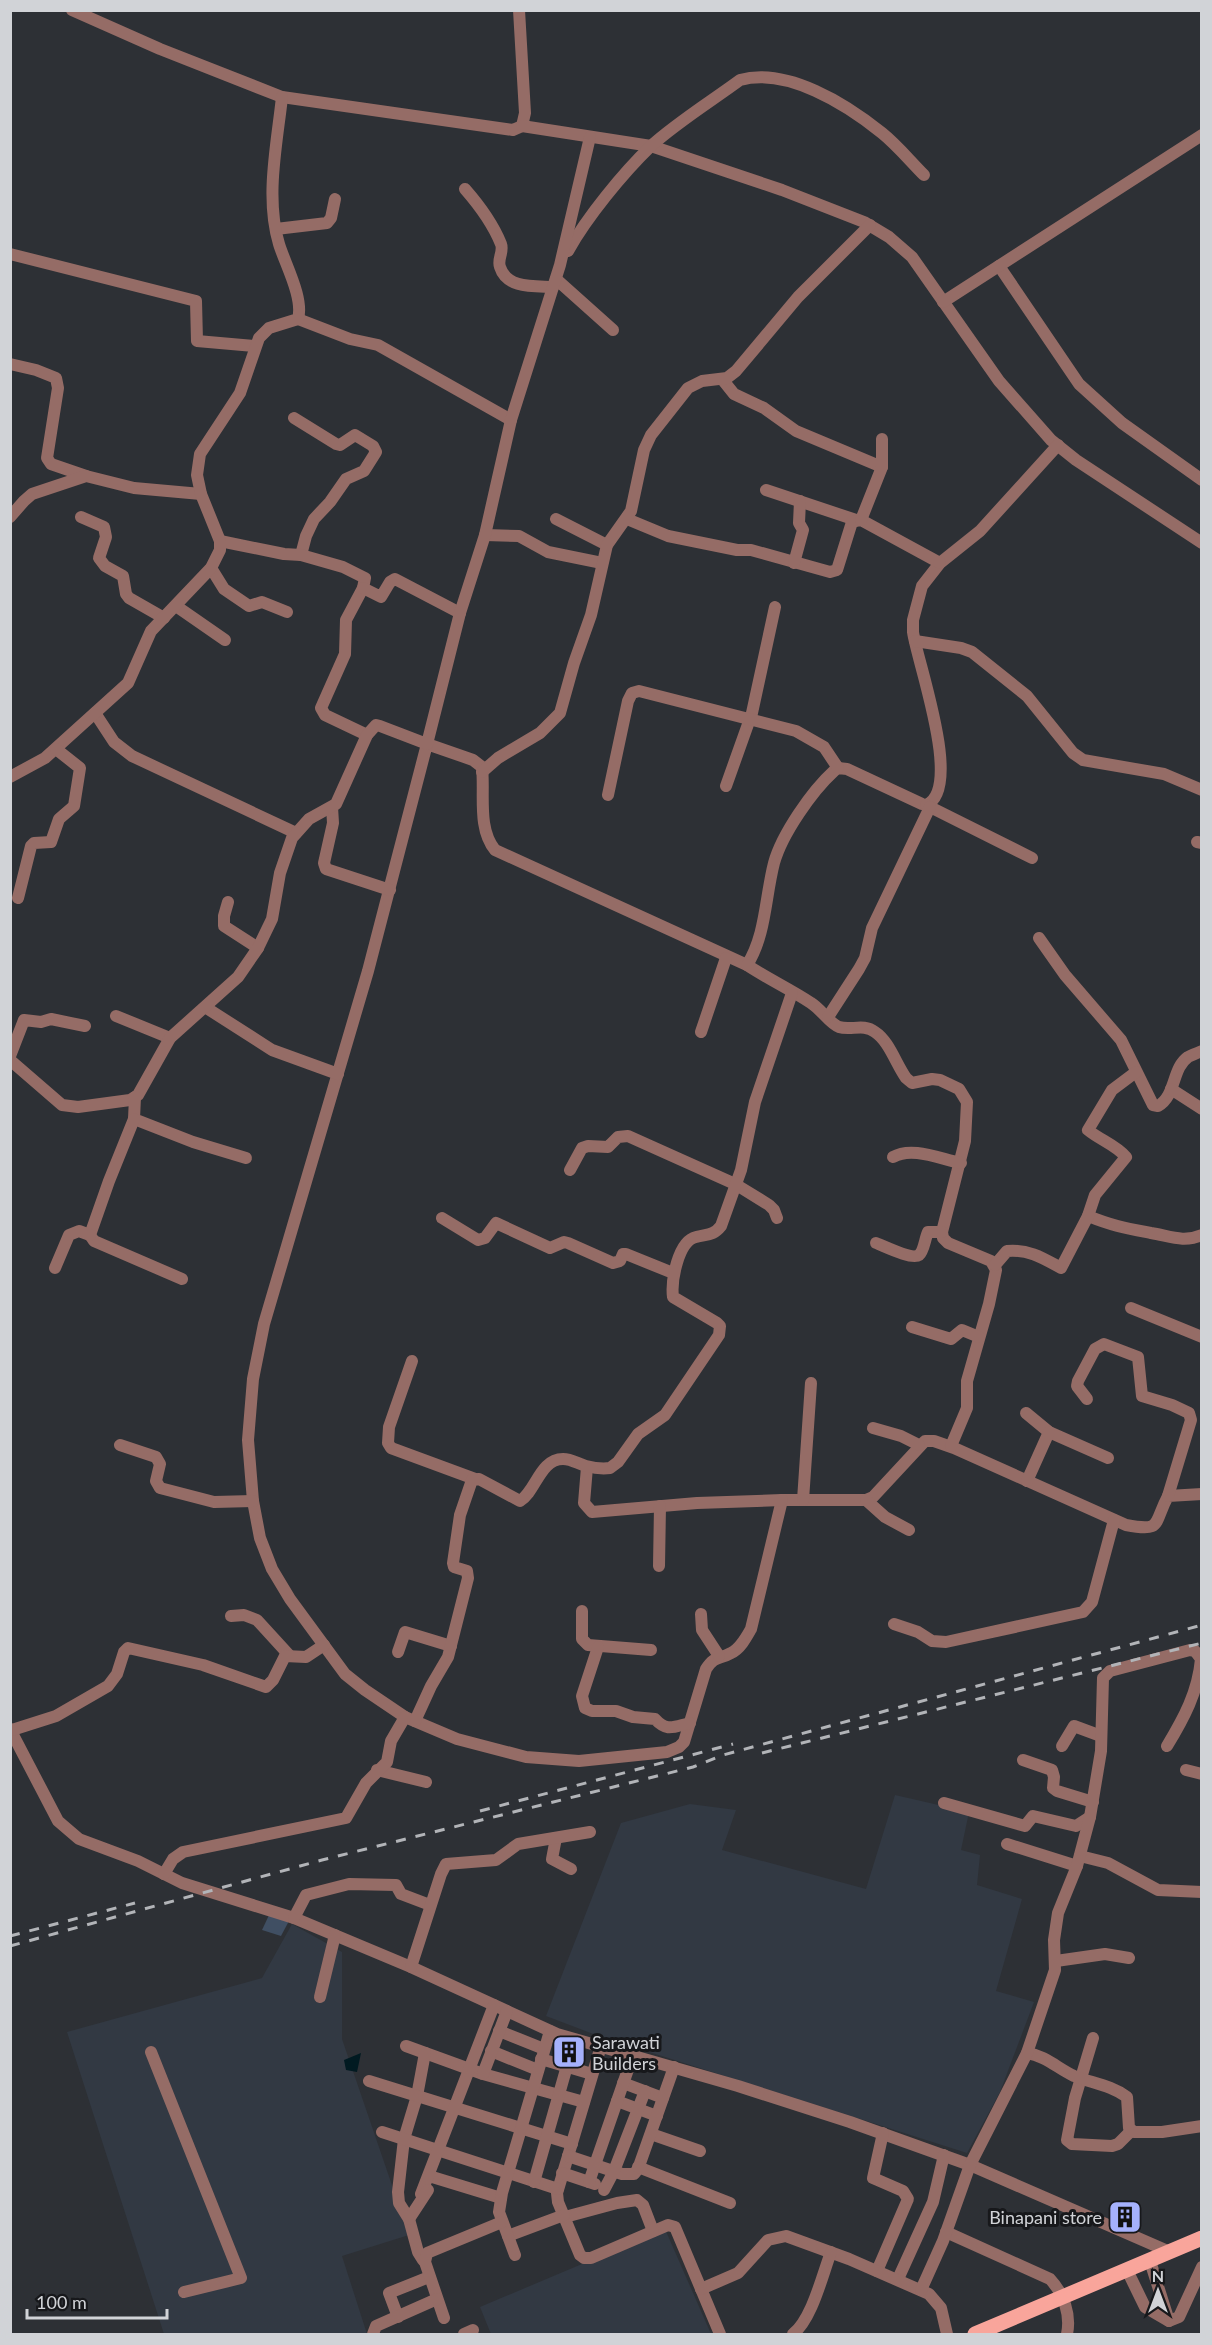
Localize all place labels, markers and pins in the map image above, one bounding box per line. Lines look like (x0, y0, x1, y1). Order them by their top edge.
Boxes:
place label: Sarawati Builders (592, 2031, 660, 2074)
building icon: Sarawati Builders (551, 2034, 587, 2070)
building icon: Binapani store (1107, 2199, 1143, 2235)
place label: Binapani store (989, 2206, 1102, 2228)

